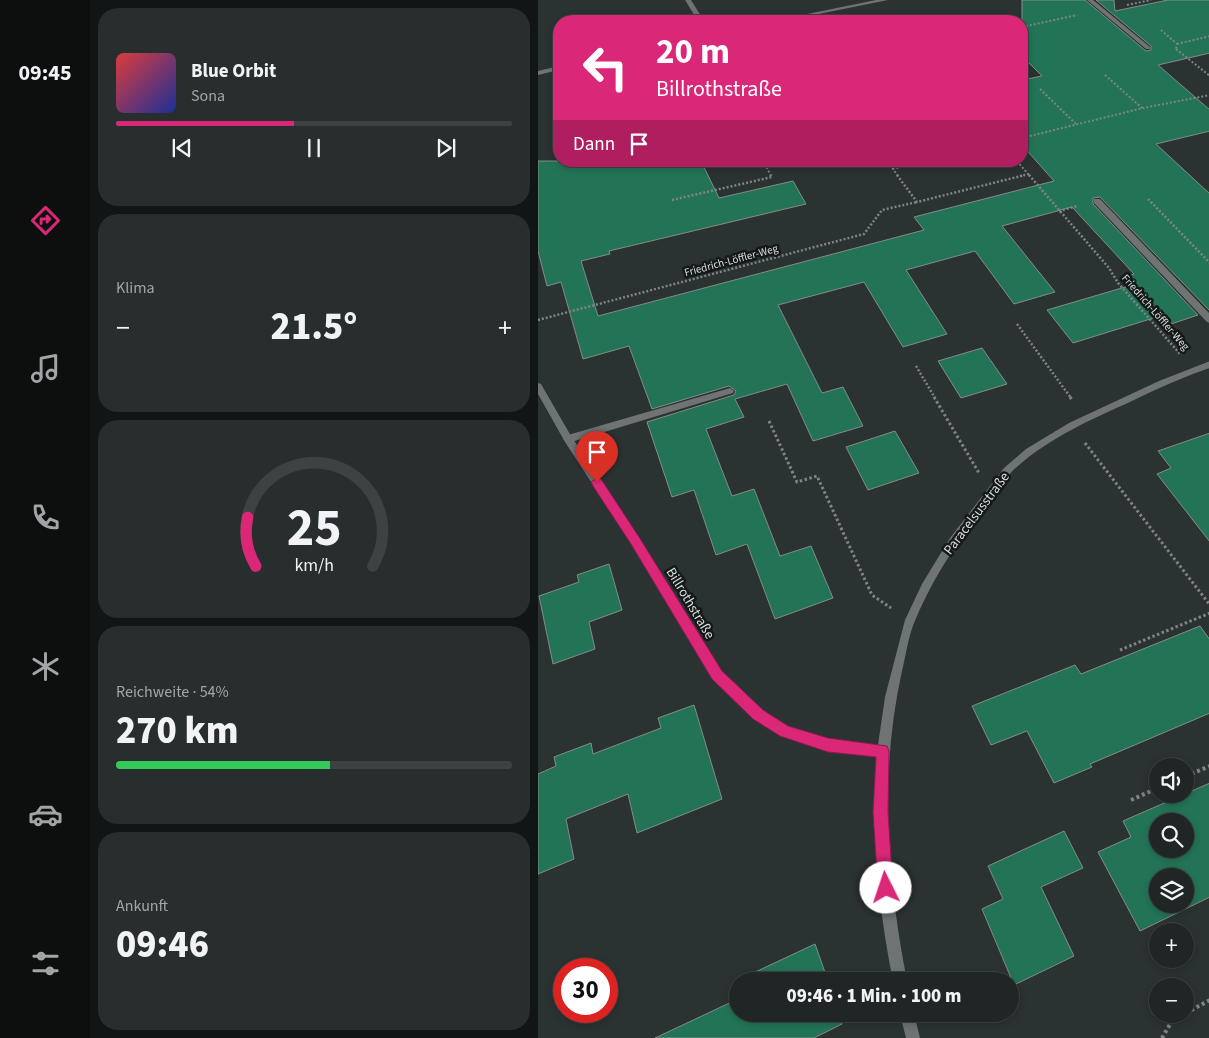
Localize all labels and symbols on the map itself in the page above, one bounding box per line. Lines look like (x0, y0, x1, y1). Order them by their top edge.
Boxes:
street label: Friedrich-Löffler-Weg (683, 241, 780, 280)
street label: Friedrich-Löffler-Weg (1118, 271, 1193, 354)
pin (576, 431, 618, 482)
street label: Paracelsusstraße (939, 468, 1015, 559)
street label: Billrothstraße (661, 564, 719, 643)
position arrow (859, 861, 911, 913)
speed limit sign: 30 (553, 958, 618, 1023)

